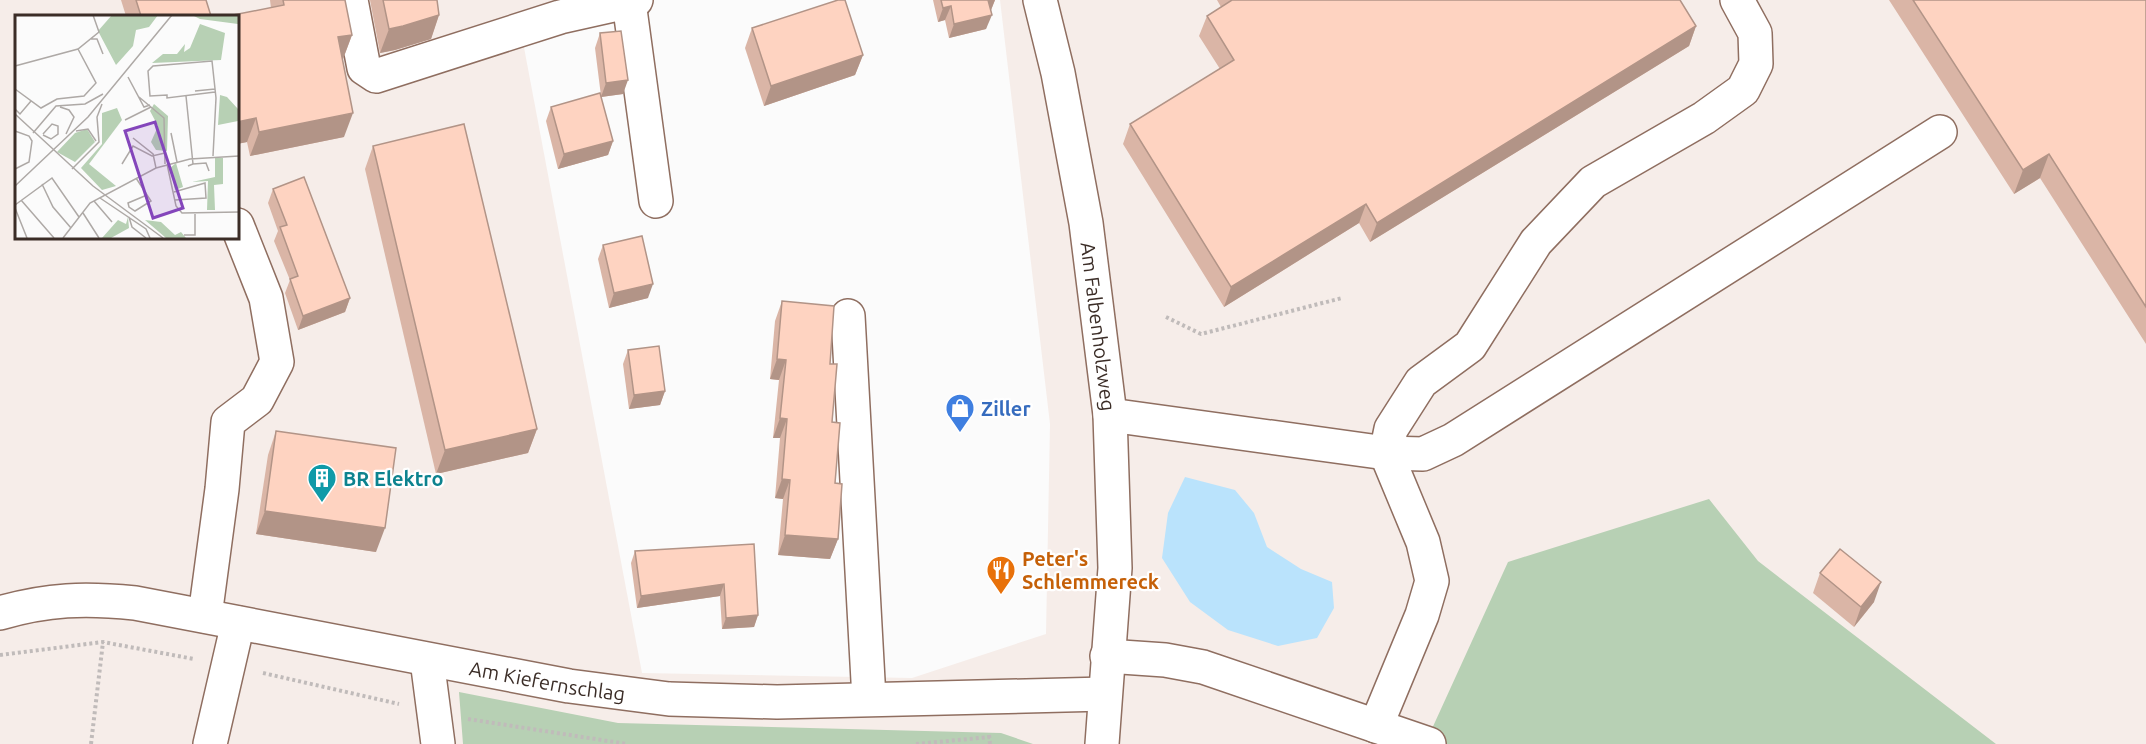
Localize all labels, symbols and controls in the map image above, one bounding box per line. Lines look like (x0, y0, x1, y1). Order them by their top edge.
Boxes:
inset map (15, 15, 238, 238)
street label: Am Falbenholzweg (1077, 241, 1121, 412)
shop icon: Ziller (944, 392, 976, 434)
place label: Ziller (981, 397, 1031, 420)
building icon: BR Elektro (306, 462, 338, 504)
place label: BR Elektro (343, 467, 443, 490)
place label: Peter's Schlemmereck (1022, 547, 1159, 593)
restaurant icon: Peter's Schlemmereck (985, 554, 1017, 596)
street label: Am Kiefernschlag (468, 656, 627, 705)

